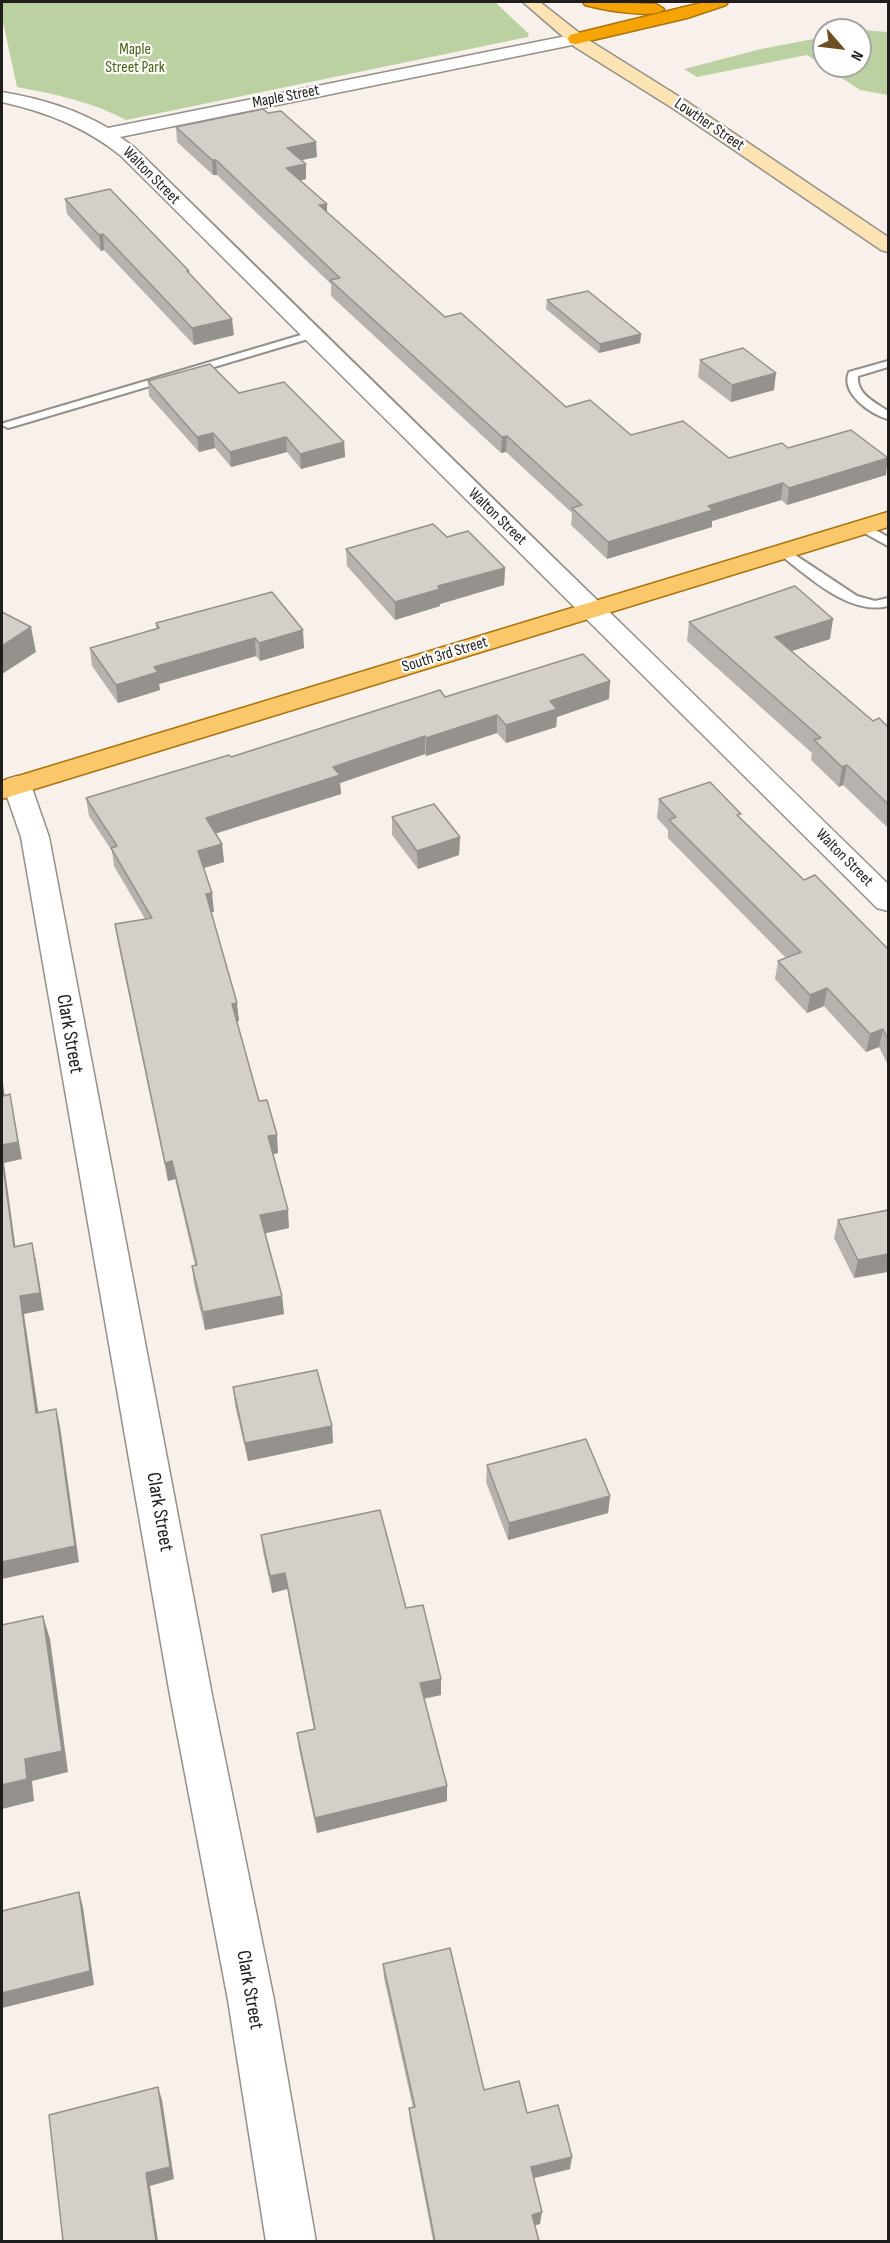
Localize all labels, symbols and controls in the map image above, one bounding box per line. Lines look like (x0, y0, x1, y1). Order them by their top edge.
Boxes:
north arrow (812, 18, 872, 78)
park label: Maple Street Park (105, 40, 165, 78)
text: N (846, 48, 867, 64)
street label: Maple Street (251, 81, 321, 113)
street label: Lowther Street (670, 95, 748, 155)
street label: Walton Street (118, 143, 184, 209)
street label: Walton Street (464, 485, 530, 549)
street label: South 3rd Street (400, 633, 490, 677)
street label: Walton Street (811, 825, 877, 891)
street label: Clark Street (50, 993, 88, 1075)
street label: Clark Street (140, 1471, 178, 1553)
street label: Clark Street (230, 1949, 268, 2031)

